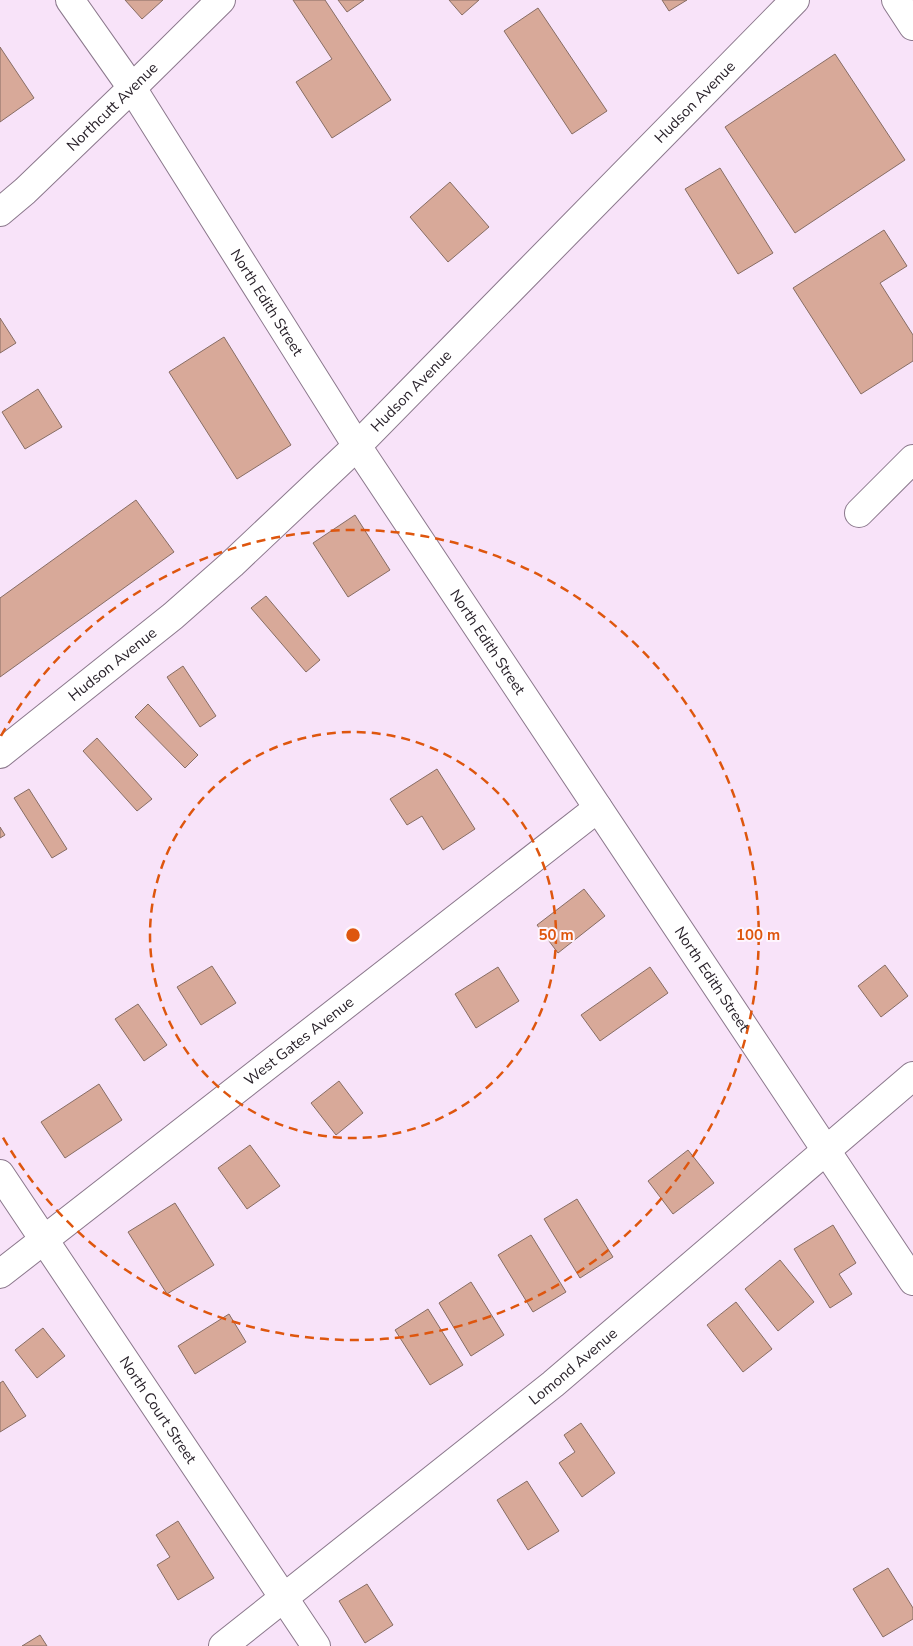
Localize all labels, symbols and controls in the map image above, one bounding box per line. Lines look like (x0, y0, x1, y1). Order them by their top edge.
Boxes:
street label: Hudson Avenue (650, 57, 740, 147)
street label: Northcutt Avenue (62, 58, 162, 156)
street label: North Edith Street (226, 245, 308, 360)
street label: Hudson Avenue (366, 346, 456, 436)
street label: North Edith Street (445, 586, 530, 699)
street label: Hudson Avenue (64, 623, 161, 706)
street label: North Edith Street (670, 923, 755, 1036)
text: 50 m (538, 925, 574, 945)
text: 100 m (736, 925, 780, 945)
centre of rings (344, 926, 362, 944)
street label: West Gates Avenue (240, 992, 358, 1090)
street label: Lomond Avenue (525, 1323, 621, 1409)
street label: North Court Street (115, 1352, 202, 1468)

